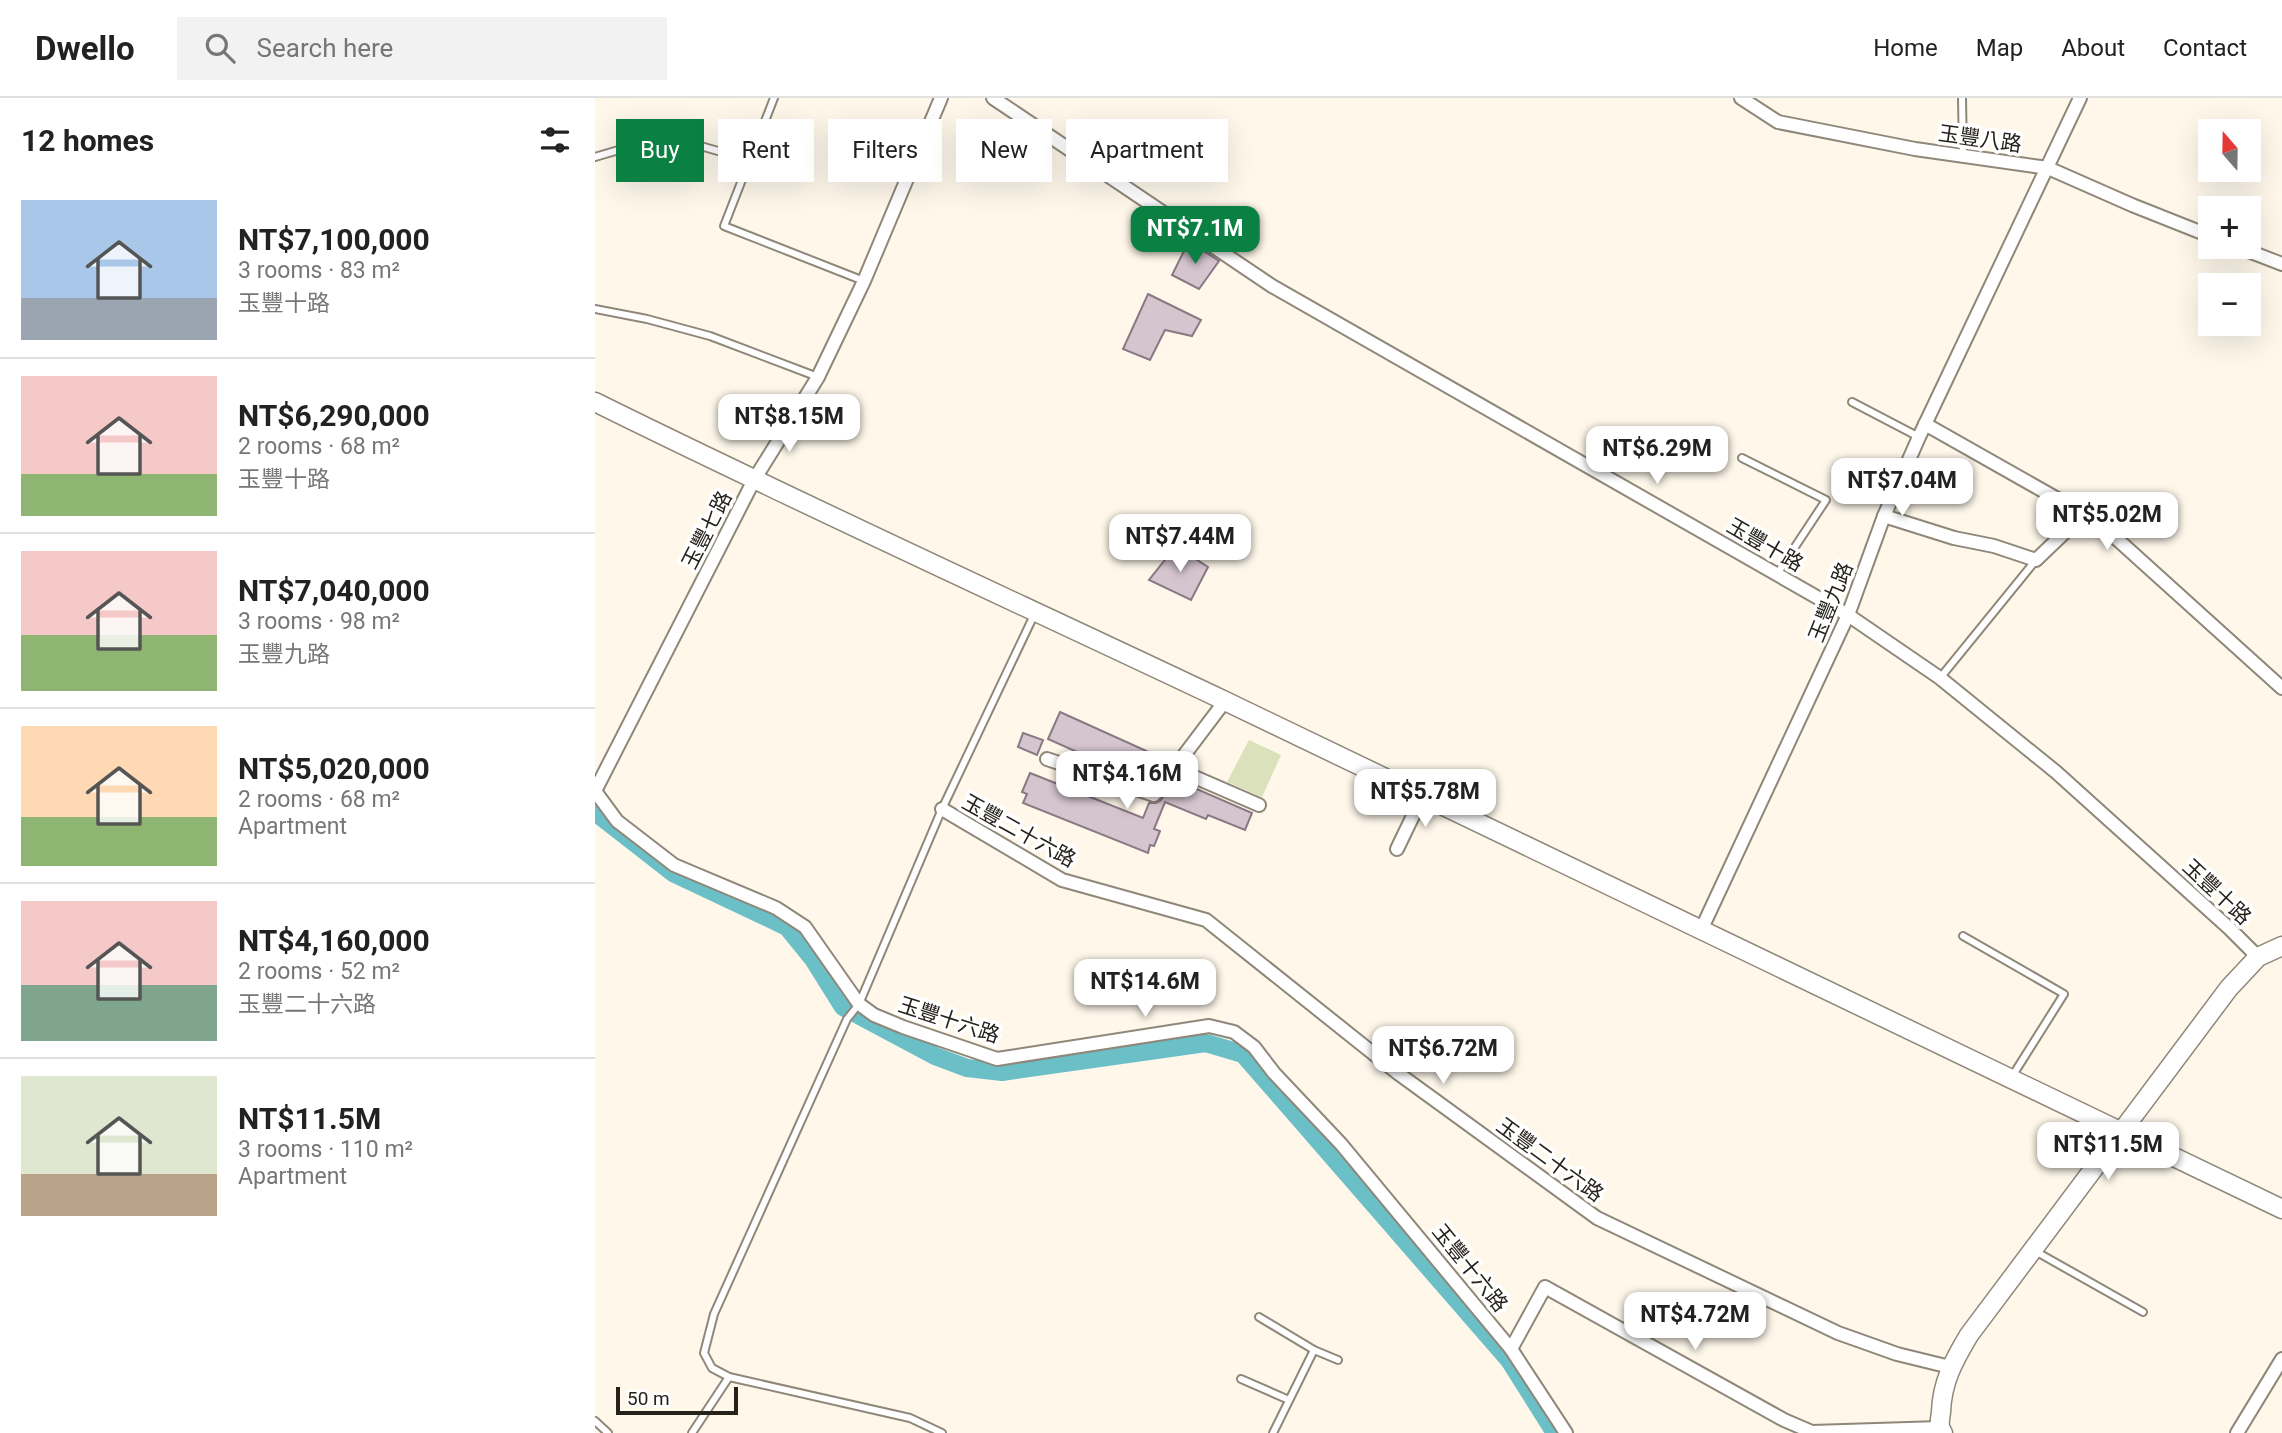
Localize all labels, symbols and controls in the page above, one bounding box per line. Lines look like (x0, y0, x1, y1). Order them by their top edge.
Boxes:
search box (177, 17, 667, 80)
text: Dwello (35, 29, 135, 68)
icon: search (201, 29, 239, 67)
text: Search here (257, 33, 393, 63)
text: Home (1873, 34, 1938, 62)
text: Map (1976, 34, 2023, 62)
text: About (2061, 34, 2125, 62)
text: Contact (2163, 34, 2247, 62)
chip: Buy (616, 119, 704, 182)
chip: Rent (718, 119, 814, 182)
chip: Filters (828, 119, 942, 182)
chip: New (956, 119, 1052, 182)
chip: Apartment (1066, 119, 1228, 182)
north arrow (2198, 119, 2261, 182)
map controls (2198, 119, 2261, 336)
icon: filters (536, 121, 574, 159)
street label: 玉豐八路 (1937, 121, 2023, 157)
text: 12 homes (21, 123, 154, 158)
button: + (2198, 196, 2261, 259)
pin: NT$7.1M (1130, 206, 1260, 266)
text: NT$7.1M (1147, 215, 1243, 242)
text: NT$7,100,000 (238, 222, 430, 257)
icon: home (77, 228, 161, 312)
text: 3 rooms · 83 m² (238, 257, 400, 284)
button: − (2198, 273, 2261, 336)
text: 玉豐十路 (238, 290, 330, 317)
pin: NT$8.15M (717, 394, 861, 454)
text: NT$6,290,000 (238, 398, 430, 433)
text: NT$8.15M (734, 403, 844, 430)
icon: home (77, 404, 161, 488)
pin: NT$6.29M (1585, 426, 1729, 486)
text: 2 rooms · 68 m² (238, 433, 400, 460)
text: NT$6.29M (1602, 435, 1712, 462)
pin: NT$7.04M (1830, 458, 1974, 518)
text: 玉豐十路 (238, 466, 330, 493)
text: NT$7.04M (1847, 467, 1957, 494)
street label: 玉豐七路 (677, 487, 737, 573)
pin: NT$5.02M (2035, 492, 2179, 552)
text: NT$5.02M (2052, 501, 2162, 528)
pin: NT$7.44M (1108, 514, 1252, 574)
street label: 玉豐十路 (1723, 514, 1807, 576)
text: NT$7.44M (1125, 523, 1235, 550)
street label: 玉豐九路 (1804, 559, 1858, 645)
text: NT$7,040,000 (238, 573, 430, 608)
icon: home (77, 579, 161, 663)
text: 3 rooms · 98 m² (238, 608, 400, 635)
text: 玉豐九路 (238, 641, 330, 668)
text: NT$5,020,000 (238, 751, 430, 786)
pin: NT$4.16M (1055, 752, 1199, 811)
icon: home (77, 754, 161, 838)
text: NT$4.16M (1072, 760, 1182, 787)
pin: NT$5.78M (1353, 770, 1497, 829)
text: NT$5.78M (1370, 778, 1480, 805)
text: 2 rooms · 68 m² (238, 786, 400, 813)
street label: 玉豐二十六路 (958, 790, 1080, 872)
text: Apartment (238, 813, 347, 840)
street label: 玉豐十路 (2178, 855, 2256, 929)
text: NT$4,160,000 (238, 923, 430, 958)
icon: home (77, 929, 161, 1013)
text: 2 rooms · 52 m² (238, 958, 400, 985)
pin: NT$14.6M (1073, 960, 1217, 1019)
text: NT$14.6M (1090, 968, 1200, 995)
text: 玉豐二十六路 (238, 991, 376, 1018)
street label: 玉豐十六路 (895, 992, 1003, 1048)
pin: NT$6.72M (1371, 1026, 1515, 1086)
text: NT$6.72M (1388, 1035, 1498, 1062)
text: NT$11.5M (238, 1101, 381, 1136)
icon: home (77, 1104, 161, 1188)
street label: 玉豐二十六路 (1492, 1113, 1608, 1207)
pin: NT$11.5M (2036, 1122, 2180, 1182)
text: NT$11.5M (2053, 1131, 2163, 1158)
text: 3 rooms · 110 m² (238, 1136, 413, 1163)
text: Apartment (238, 1163, 347, 1190)
street label: 玉豐十六路 (1428, 1220, 1512, 1316)
pin: NT$4.72M (1623, 1292, 1767, 1352)
text: NT$4.72M (1640, 1301, 1750, 1328)
scale bar (616, 1384, 739, 1416)
text: 50 m (627, 1387, 670, 1410)

